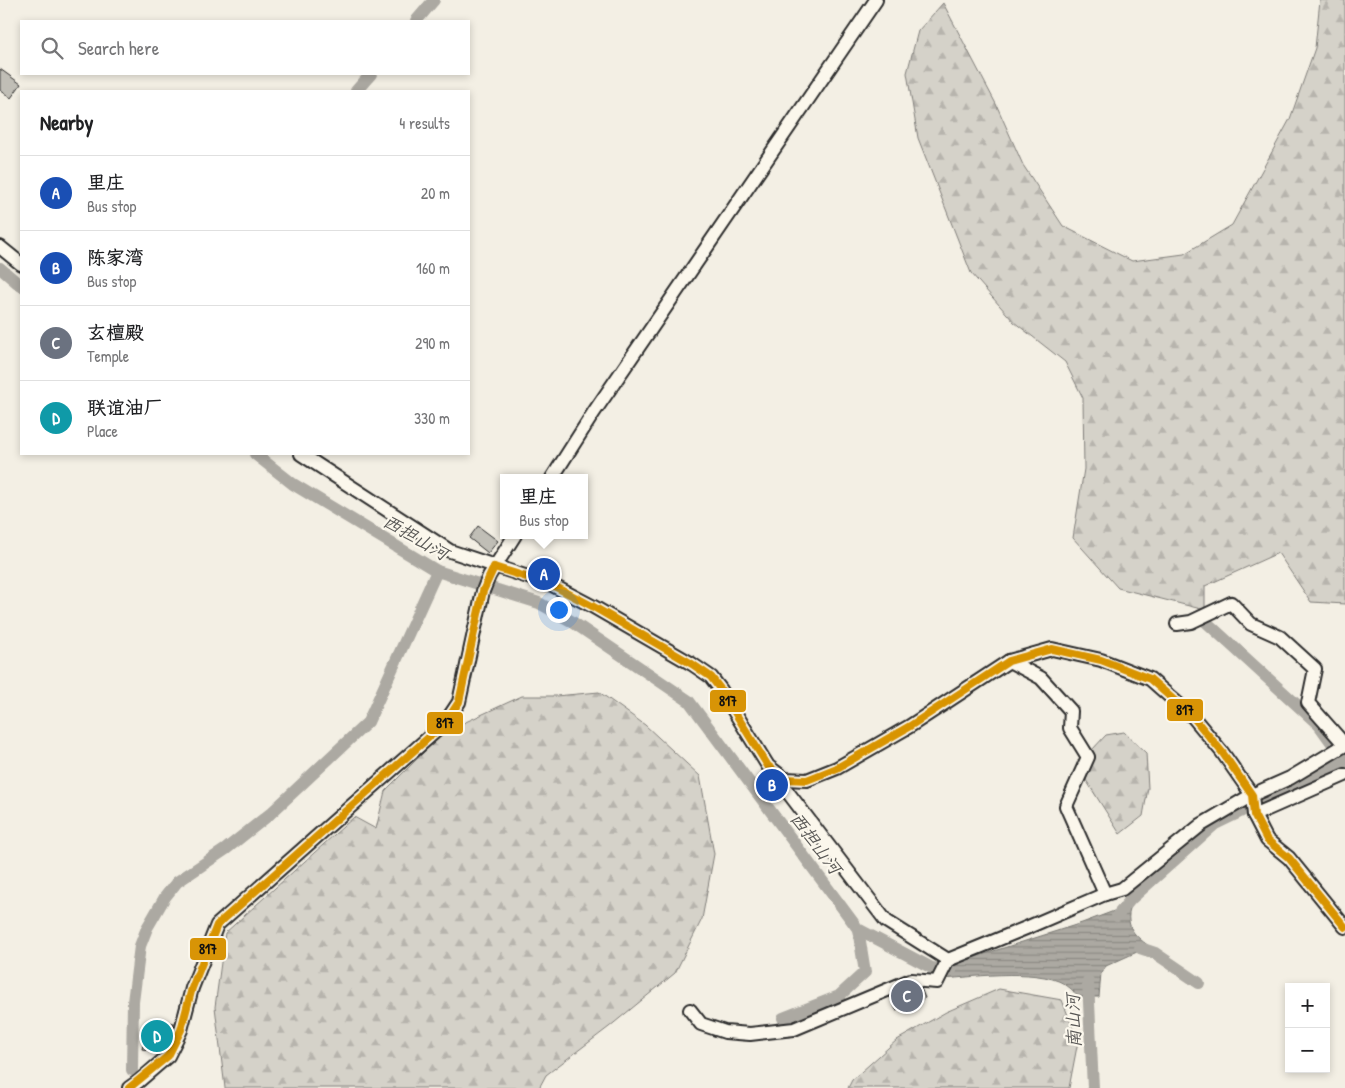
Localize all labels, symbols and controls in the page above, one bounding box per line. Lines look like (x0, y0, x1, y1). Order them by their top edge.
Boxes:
search box (20, 20, 470, 75)
icon: search (38, 34, 66, 62)
text: Search here (78, 35, 159, 61)
text: Nearby (40, 108, 93, 137)
text: 4 results (399, 112, 450, 134)
text: 里庄 (87, 169, 125, 195)
text: A (52, 182, 60, 204)
text: 20 m (421, 182, 450, 204)
text: Bus stop (87, 195, 136, 217)
text: 陈家湾 (87, 244, 144, 270)
text: B (52, 257, 60, 279)
text: 160 m (416, 257, 450, 279)
text: Bus stop (87, 270, 136, 292)
text: 玄檀殿 (87, 319, 144, 345)
text: C (52, 332, 60, 354)
text: 290 m (415, 332, 450, 354)
text: Temple (87, 345, 129, 367)
text: 联谊油厂 (87, 394, 163, 420)
text: D (52, 407, 60, 429)
text: 330 m (414, 407, 450, 429)
text: Place (87, 420, 118, 442)
popup (500, 474, 588, 539)
text: 里庄 (519, 483, 557, 509)
water label: 西担山河 (379, 508, 456, 567)
text: Bus stop (519, 509, 569, 531)
pin: A (528, 555, 560, 593)
your location (546, 597, 572, 623)
line badge: 817 (709, 689, 747, 713)
text: 817 (719, 691, 737, 710)
line badge: 817 (1166, 698, 1204, 722)
text: 817 (1176, 700, 1194, 719)
line badge: 817 (426, 711, 464, 735)
text: 817 (436, 713, 454, 732)
pin: B (756, 766, 788, 804)
water label: 西担山河 (784, 807, 849, 882)
line badge: 817 (189, 937, 227, 961)
text: 817 (199, 939, 217, 958)
pin: C (891, 977, 923, 1015)
map controls (1285, 983, 1330, 1073)
button: + (1285, 983, 1330, 1028)
water label: 南山河 (1059, 991, 1086, 1048)
pin: D (141, 1017, 173, 1055)
button: − (1285, 1028, 1330, 1073)

